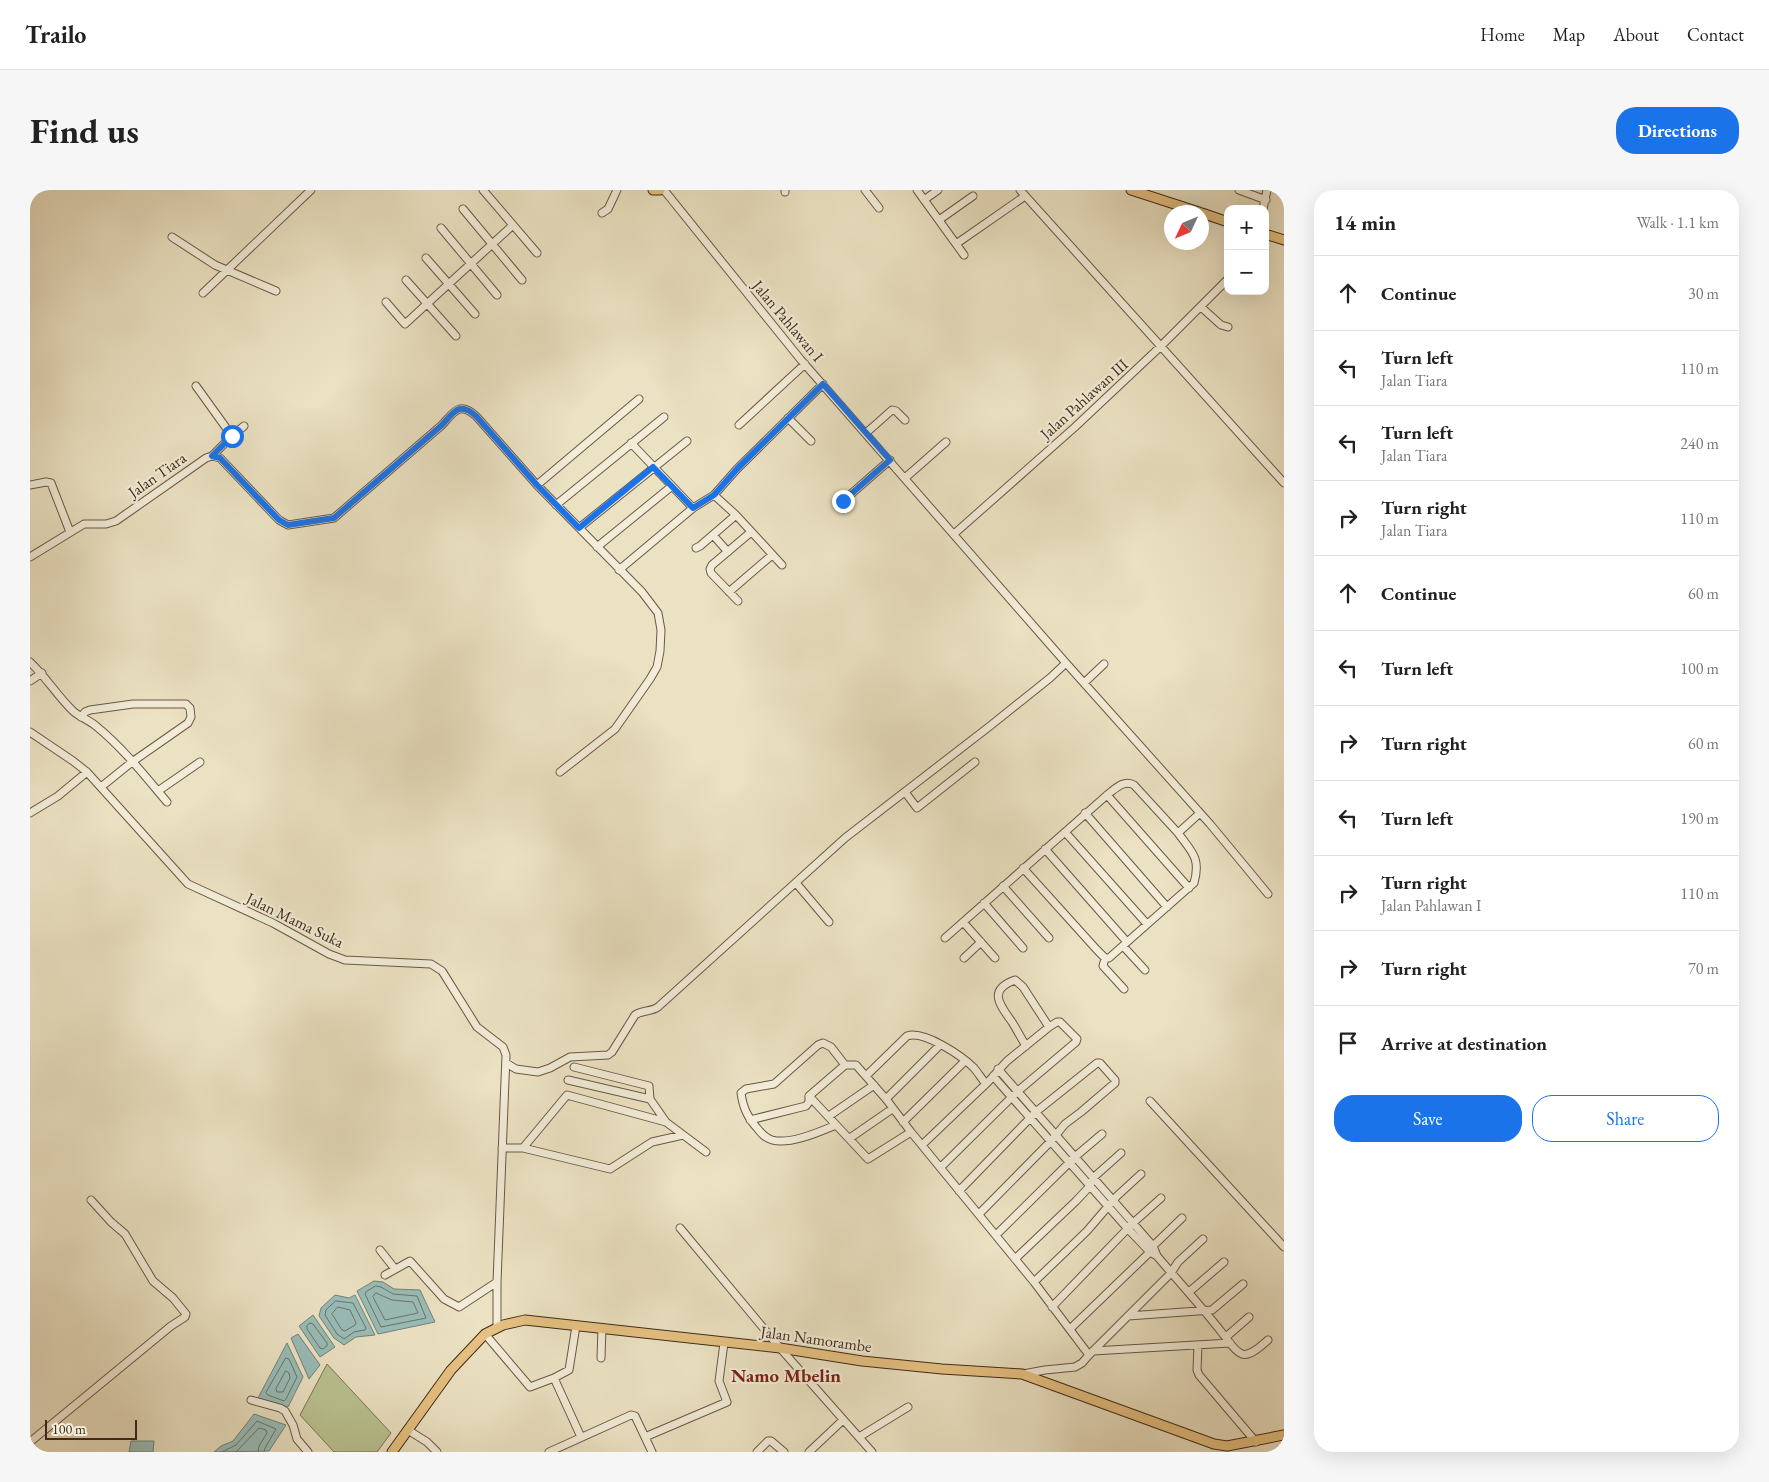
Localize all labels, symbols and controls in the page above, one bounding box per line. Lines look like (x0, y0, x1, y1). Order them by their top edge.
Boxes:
text: Trailo (25, 19, 86, 50)
text: Home (1480, 23, 1525, 46)
text: Map (1553, 23, 1585, 46)
text: About (1613, 23, 1659, 46)
text: Contact (1687, 23, 1744, 46)
button: Directions (1616, 107, 1739, 154)
text: Find us (30, 108, 139, 153)
north arrow (1164, 205, 1209, 250)
map controls (1224, 205, 1269, 295)
button: + (1224, 205, 1269, 250)
text: 14 min (1334, 209, 1396, 236)
text: Walk · 1.1 km (1636, 212, 1719, 233)
button: − (1224, 250, 1269, 295)
street label: Jalan Pahlawan I (746, 274, 829, 367)
icon: ahead (1334, 279, 1362, 307)
text: Continue (1381, 281, 1456, 306)
text: 30 m (1688, 283, 1719, 304)
text: Turn left (1381, 345, 1453, 370)
street label: Jalan Pahlawan III (1034, 354, 1133, 445)
icon: left (1334, 354, 1362, 382)
text: 110 m (1680, 358, 1719, 379)
text: Jalan Tiara (1381, 370, 1447, 391)
text: Turn left (1381, 420, 1453, 445)
route start (221, 425, 244, 448)
icon: left (1334, 429, 1362, 457)
text: 240 m (1680, 433, 1719, 454)
text: Jalan Tiara (1381, 445, 1447, 466)
street label: Jalan Tiara (122, 447, 191, 504)
route end (832, 490, 855, 513)
text: Turn right (1381, 495, 1467, 520)
icon: right (1334, 504, 1362, 532)
text: 110 m (1680, 508, 1719, 529)
text: Jalan Tiara (1381, 520, 1447, 541)
icon: ahead (1334, 579, 1362, 607)
text: Continue (1381, 581, 1456, 606)
text: 60 m (1688, 583, 1719, 604)
icon: left (1334, 654, 1362, 682)
text: Turn left (1381, 656, 1453, 681)
text: 100 m (1680, 658, 1719, 679)
icon: right (1334, 729, 1362, 757)
text: Turn right (1381, 731, 1467, 756)
text: 60 m (1688, 733, 1719, 754)
icon: left (1334, 804, 1362, 832)
text: Turn left (1381, 806, 1453, 831)
text: 190 m (1680, 808, 1719, 829)
text: Turn right (1381, 870, 1467, 895)
icon: right (1334, 879, 1362, 907)
text: 110 m (1680, 883, 1719, 904)
street label: Jalan Mama Suka (241, 886, 348, 953)
text: Jalan Pahlawan I (1381, 895, 1481, 916)
icon: right (1334, 954, 1362, 982)
text: Turn right (1381, 956, 1467, 981)
text: 70 m (1688, 958, 1719, 979)
icon: arrive (1334, 1029, 1362, 1057)
text: Arrive at destination (1381, 1031, 1547, 1056)
button: Save (1334, 1095, 1522, 1142)
button: Share (1532, 1095, 1719, 1142)
street label: Jalan Namorambe (757, 1321, 873, 1357)
district label: Namo Mbelin (731, 1363, 841, 1388)
scale bar (45, 1417, 138, 1440)
text: 100 m (52, 1420, 86, 1438)

